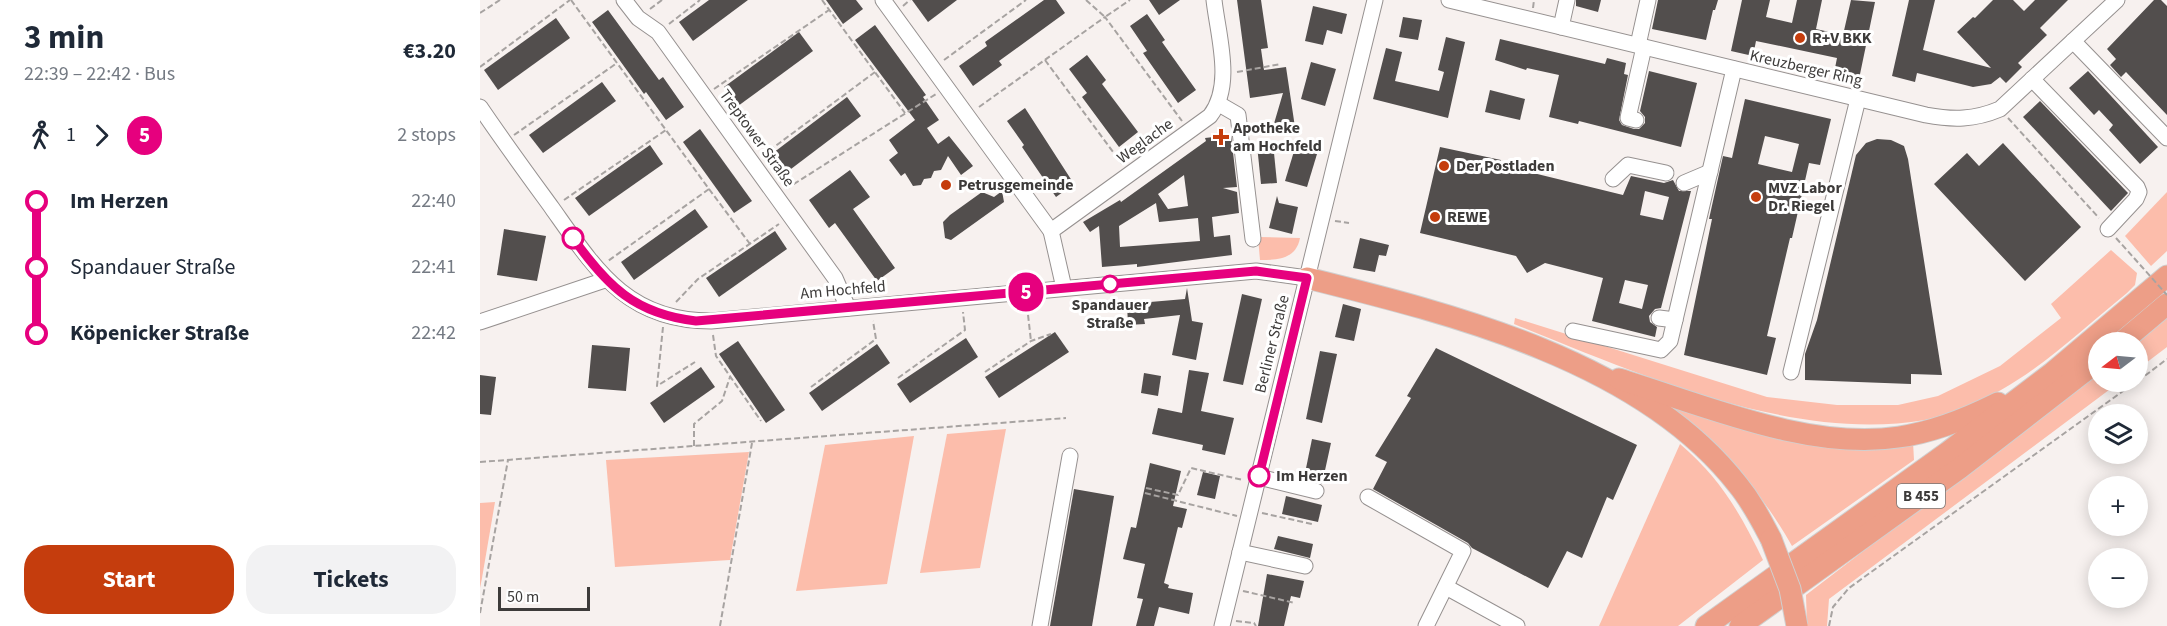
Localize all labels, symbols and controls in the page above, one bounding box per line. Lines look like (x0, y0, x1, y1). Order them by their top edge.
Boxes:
text: 3 min (24, 14, 104, 61)
place label: R+V BKK (1812, 27, 1872, 49)
marker: R+V BKK (1793, 31, 1807, 45)
text: €3.20 (403, 35, 456, 67)
street label: Kreuzberger Ring (1748, 44, 1864, 92)
text: 22:39 – 22:42 · Bus (24, 60, 175, 88)
street label: Treptower Straße (714, 85, 800, 191)
street label: Weglache (1112, 113, 1178, 169)
place label: Apotheke am Hochfeld (1232, 117, 1322, 157)
icon: walk (24, 119, 57, 152)
icon: forward (85, 119, 118, 152)
text: 5 (139, 120, 150, 150)
text: 1 (66, 121, 76, 149)
text: 2 stops (397, 121, 456, 149)
marker: Apotheke am Hochfeld (1214, 130, 1228, 144)
place label: Der Postladen (1456, 155, 1555, 177)
marker: Der Postladen (1437, 159, 1451, 173)
place label: Petrusgemeinde (958, 174, 1074, 196)
place label: MVZ Labor Dr. Riegel (1768, 177, 1842, 217)
marker: Petrusgemeinde (939, 178, 953, 192)
text: Im Herzen (70, 185, 169, 217)
text: 22:40 (411, 187, 456, 215)
marker: MVZ Labor Dr. Riegel (1749, 190, 1763, 204)
place label: REWE (1447, 206, 1487, 228)
marker: REWE (1428, 210, 1442, 224)
unlabelled marker (562, 227, 584, 249)
text: Spandauer Straße (70, 251, 235, 283)
text: 22:41 (411, 253, 456, 281)
line badge: 5 (1006, 272, 1046, 312)
street label: Am Hochfeld (799, 275, 887, 305)
marker: Spandauer Straße (1101, 275, 1119, 293)
text: 5 (1020, 277, 1032, 307)
street label: Berliner Straße (1249, 293, 1295, 395)
place label: Spandauer Straße (1072, 294, 1149, 334)
text: Köpenicker Straße (70, 317, 249, 349)
text: 22:42 (411, 319, 456, 347)
north arrow (2088, 332, 2148, 392)
map controls (2088, 332, 2148, 608)
button: layers (2088, 404, 2148, 464)
marker: Im Herzen (1248, 465, 1270, 487)
place label: Im Herzen (1276, 465, 1348, 487)
button: + (2088, 476, 2148, 536)
road number: B 455 (1897, 484, 1945, 508)
button: Start (24, 545, 234, 614)
button: Tickets (246, 545, 456, 614)
button: − (2088, 548, 2148, 608)
scale bar (498, 584, 590, 612)
text: 50 m (507, 586, 539, 608)

